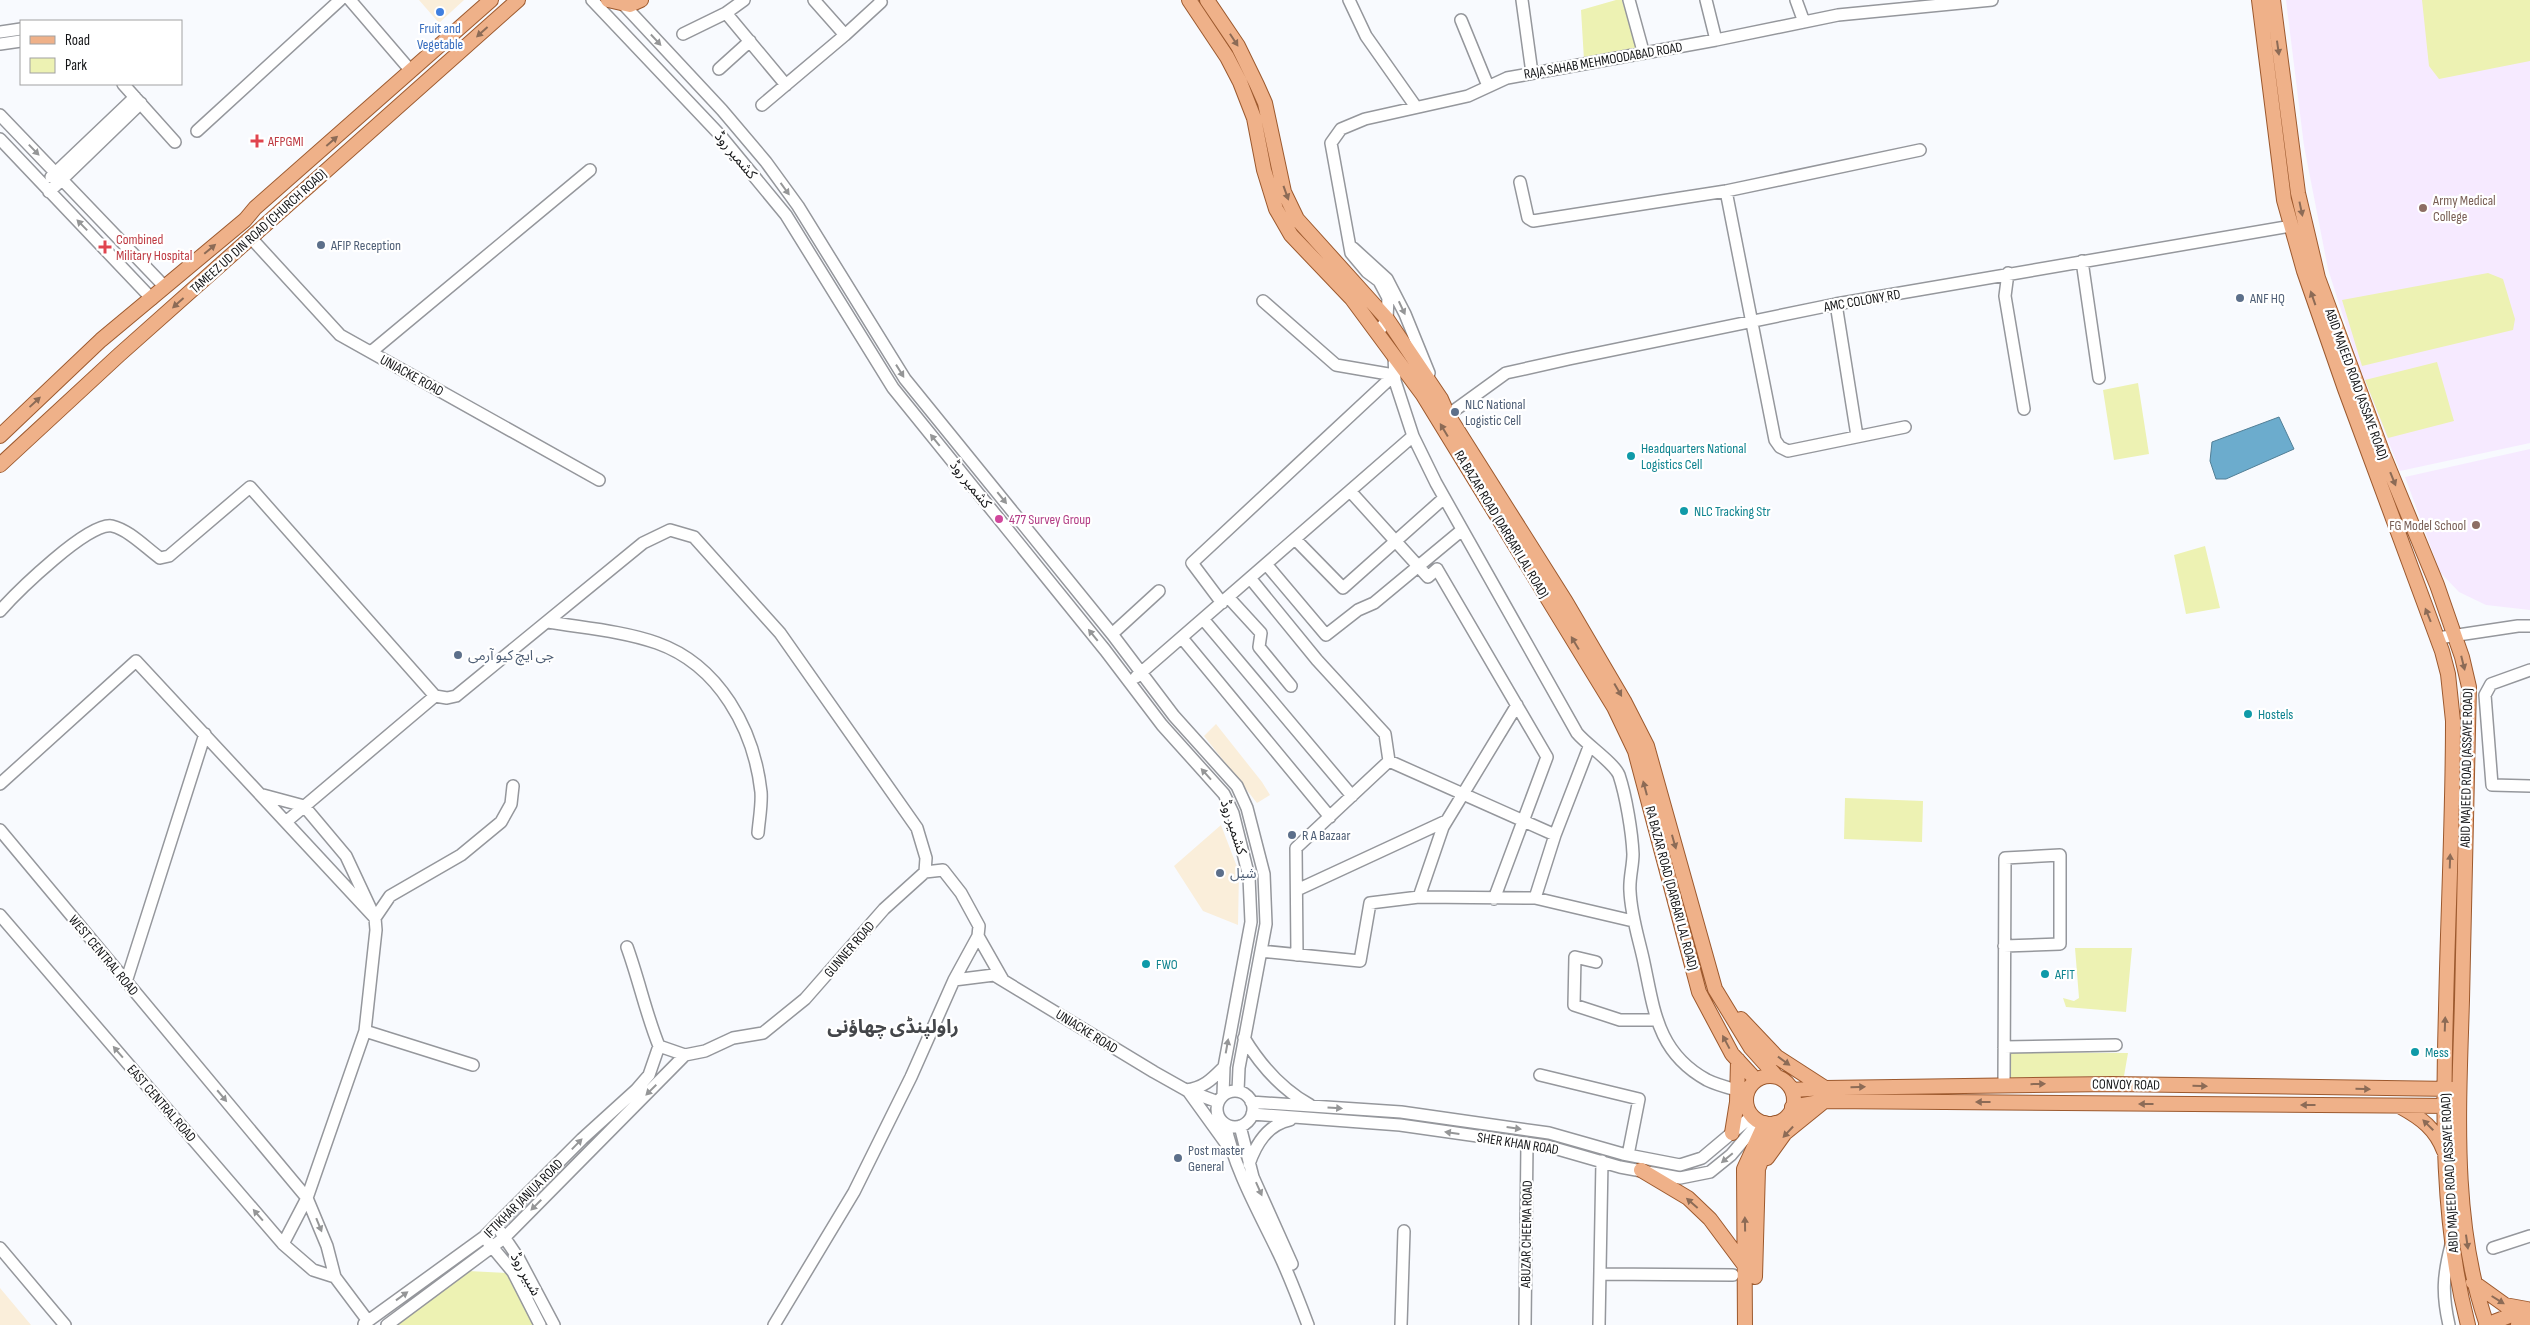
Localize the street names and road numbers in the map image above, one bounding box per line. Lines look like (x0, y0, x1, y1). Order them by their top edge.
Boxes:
street label: RAJA SAHAB MEHMOODABAD ROAD (1523, 38, 1684, 83)
street label: کشمیر روڈ (711, 128, 761, 183)
street label: TAMEEZ UD DIN ROAD (CHURCH ROAD) (187, 166, 330, 297)
street label: AMC COLONY RD (1822, 285, 1902, 316)
street label: ABID MAJEED ROAD (ASSAYE ROAD) (2321, 305, 2392, 462)
street label: UNIACKE ROAD (377, 351, 447, 400)
street label: RA BAZAR ROAD (DARBARI LAL ROAD) (1451, 447, 1553, 601)
street label: کشمیر روڈ (946, 457, 995, 512)
street label: ABID MAJEED ROAD (ASSAYE ROAD) (2457, 688, 2476, 849)
street label: کشمیر روڈ (1217, 798, 1250, 857)
street label: RA BAZAR ROAD (DARBARI LAL ROAD) (1641, 804, 1702, 972)
street label: WEST CENTRAL ROAD (65, 912, 142, 999)
street label: GUNNER ROAD (820, 918, 878, 981)
street label: UNIACKE ROAD (1053, 1006, 1121, 1057)
street label: EAST CENTRAL ROAD (123, 1061, 200, 1145)
street label: CONVOY ROAD (2092, 1075, 2160, 1094)
street label: ABID MAJEED ROAD (ASSAYE ROAD) (2437, 1093, 2462, 1254)
street label: SHER KHAN ROAD (1476, 1129, 1560, 1158)
street label: IFTIKHAR JANJUA ROAD (480, 1155, 567, 1241)
street label: ABUZAR CHEEMA ROAD (1517, 1180, 1536, 1289)
street label: شبیر روڈ (507, 1250, 544, 1299)

